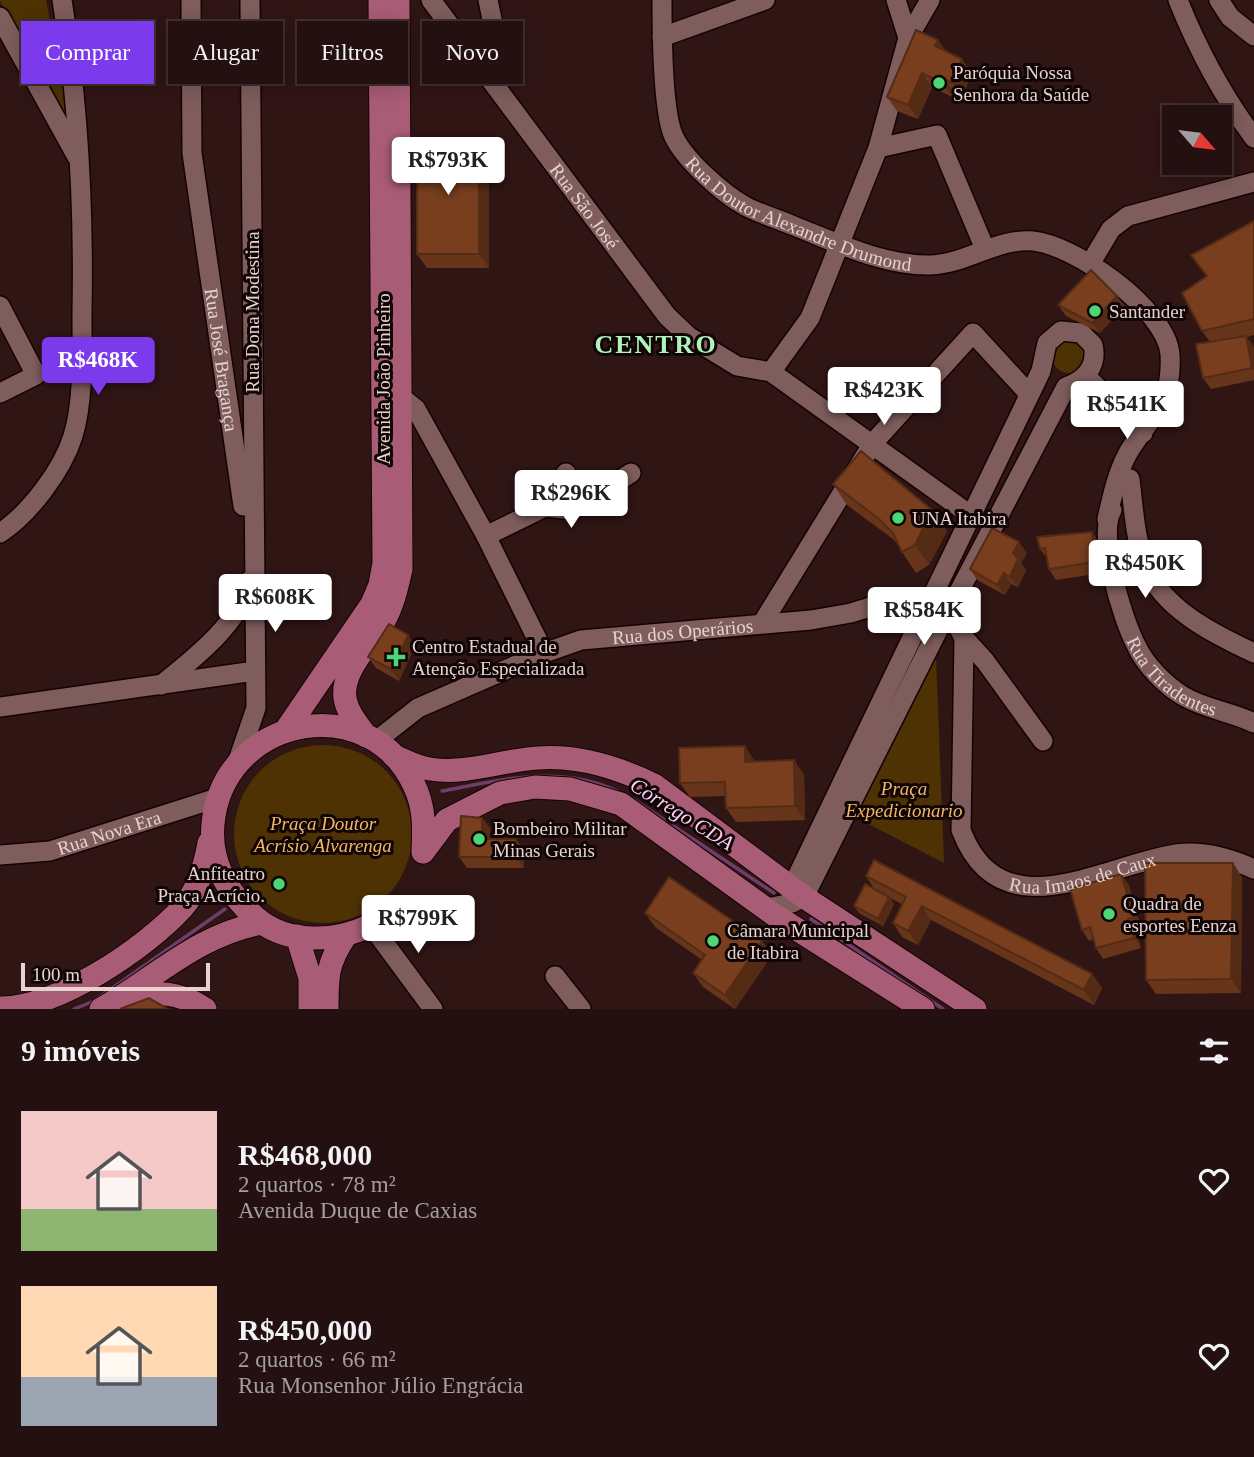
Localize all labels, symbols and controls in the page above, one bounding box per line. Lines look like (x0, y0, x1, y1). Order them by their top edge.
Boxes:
chip: Comprar (21, 21, 154, 84)
chip: Alugar (168, 21, 283, 84)
chip: Filtros (297, 21, 408, 84)
chip: Novo (422, 21, 523, 84)
place label: Paróquia Nossa Senhora da Saúde (953, 62, 1089, 105)
marker: Paróquia Nossa Senhora da Saúde (931, 75, 947, 91)
north arrow (1162, 105, 1232, 175)
map controls (1162, 105, 1232, 175)
pin: R$793K (391, 138, 505, 197)
text: R$793K (408, 147, 488, 172)
street label: Rua Doutor Alexandre Drumond (682, 152, 913, 275)
street label: Rua São José (546, 159, 624, 253)
street label: Rua Dona Modestina (242, 231, 263, 393)
street label: Rua José Bragança (201, 287, 243, 433)
street label: Avenida João Pinheiro (373, 293, 394, 465)
place label: Santander (1109, 301, 1186, 322)
marker: Santander (1087, 303, 1103, 319)
district label: CENTRO (594, 330, 718, 359)
pin: R$468K (41, 338, 155, 397)
text: R$468K (58, 347, 138, 372)
pin: R$423K (827, 368, 941, 427)
text: R$423K (844, 377, 924, 402)
pin: R$541K (1070, 382, 1184, 441)
text: R$541K (1087, 391, 1167, 416)
pin: R$296K (514, 470, 628, 530)
text: R$296K (531, 480, 611, 505)
place label: UNA Itabira (912, 508, 1007, 529)
marker: UNA Itabira (890, 510, 906, 526)
pin: R$450K (1088, 540, 1202, 600)
text: R$450K (1105, 550, 1185, 575)
pin: R$608K (218, 574, 332, 634)
text: R$608K (235, 584, 315, 609)
pin: R$584K (867, 588, 981, 647)
text: R$584K (884, 597, 964, 622)
street label: Rua dos Operários (611, 615, 754, 648)
street label: Rua Tiradentes (1123, 633, 1219, 720)
place label: Centro Estadual de Atenção Especializada (412, 636, 585, 679)
marker: Centro Estadual de Atenção Especializada (386, 647, 406, 667)
water label: Córrego CDA (626, 773, 738, 855)
park label: Praça Expedicionario (844, 778, 963, 821)
street label: Rua Nova Era (54, 806, 164, 859)
park label: Praça Doutor Acrísio Alvarenga (252, 813, 392, 856)
place label: Bombeiro Militar Minas Gerais (493, 818, 627, 861)
marker: Bombeiro Militar Minas Gerais (471, 831, 487, 847)
street label: Rua Imaos de Caux (1007, 848, 1158, 897)
place label: Anfiteatro Praça Acrício. (157, 863, 265, 906)
marker: Anfiteatro Praça Acrício. (271, 876, 287, 892)
place label: Quadra de esportes Eenza (1123, 893, 1237, 936)
pin: R$799K (361, 895, 475, 955)
text: R$799K (378, 905, 458, 930)
marker: Quadra de esportes Eenza (1101, 906, 1117, 922)
place label: Câmara Municipal de Itabira (727, 920, 869, 963)
marker: Câmara Municipal de Itabira (705, 933, 721, 949)
scale bar (21, 960, 210, 992)
text: 100 m (32, 964, 80, 985)
icon: filters (1195, 1032, 1233, 1070)
text: 9 imóveis (21, 1034, 140, 1067)
text: R$468,000 (238, 1138, 372, 1171)
icon: home (77, 1139, 161, 1223)
icon: heart (1195, 1162, 1233, 1200)
text: 2 quartos · 78 m² (238, 1172, 396, 1197)
text: Avenida Duque de Caxias (238, 1198, 477, 1223)
text: R$450,000 (238, 1313, 372, 1346)
icon: home (77, 1314, 161, 1398)
icon: heart (1195, 1337, 1233, 1375)
text: 2 quartos · 66 m² (238, 1347, 396, 1372)
text: Rua Monsenhor Júlio Engrácia (238, 1373, 524, 1398)

